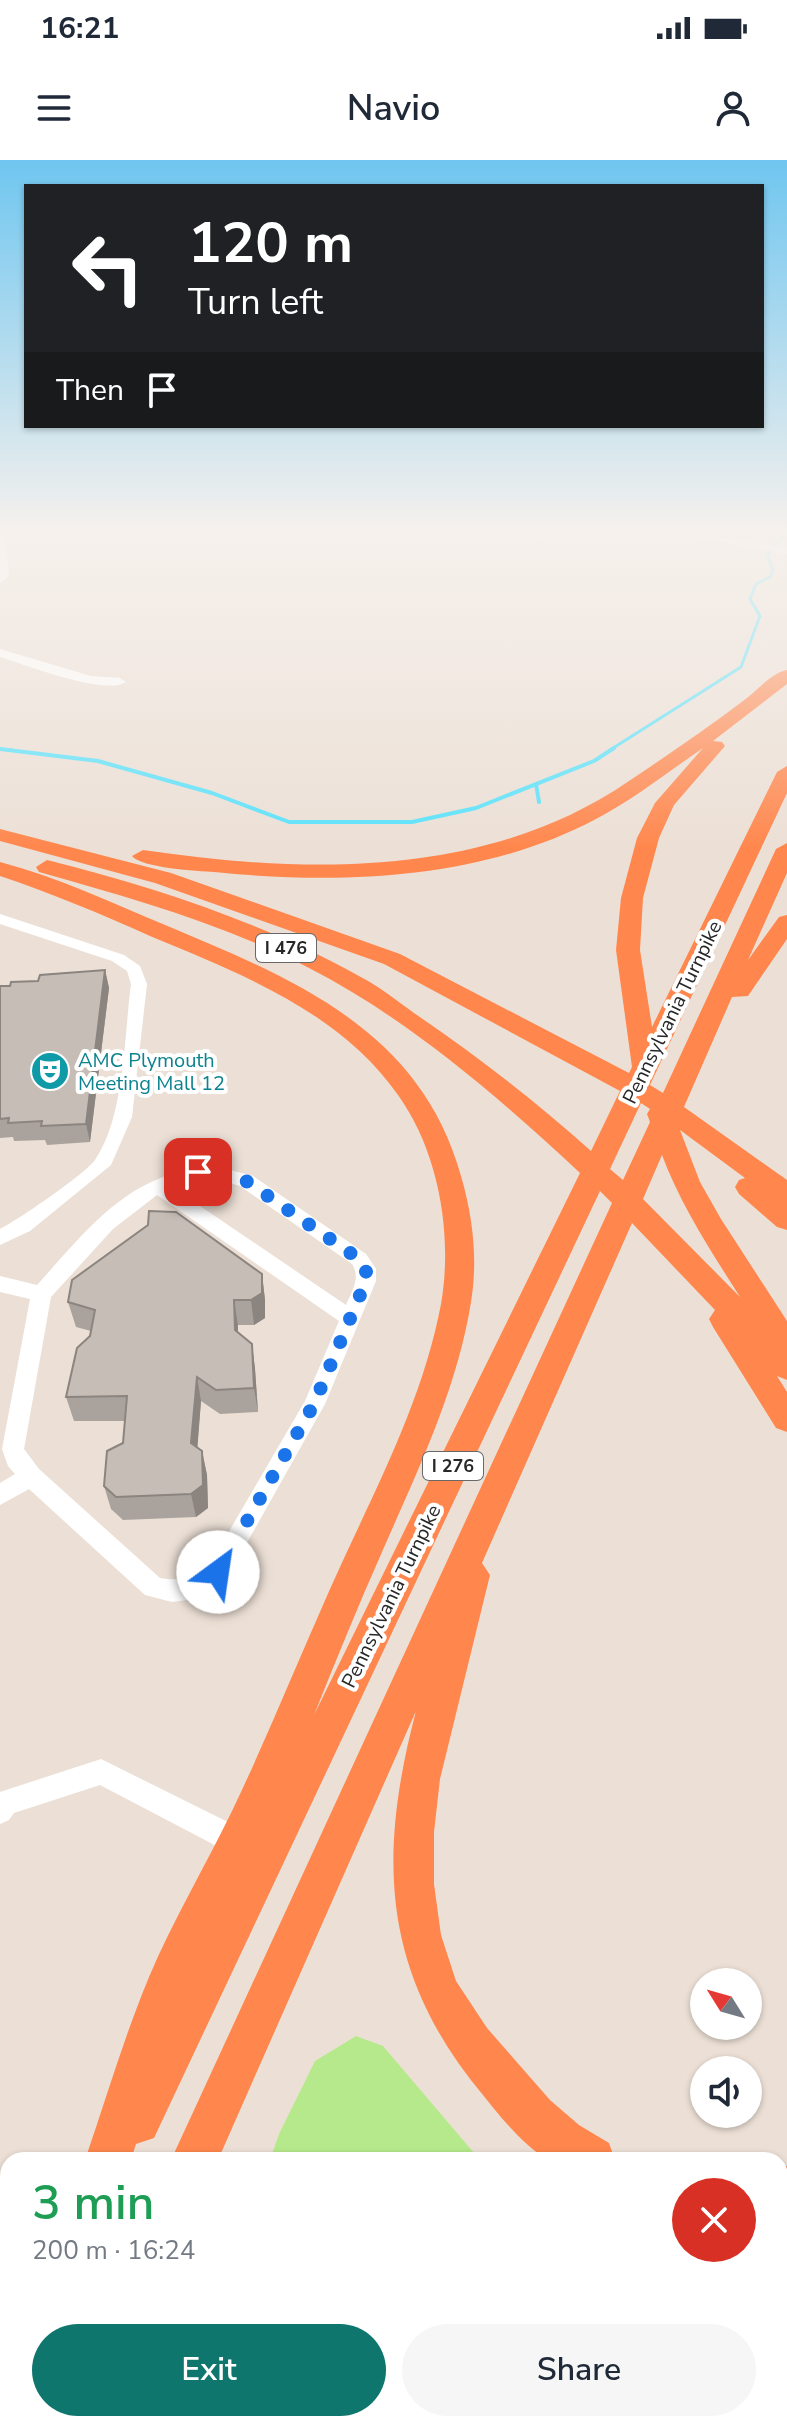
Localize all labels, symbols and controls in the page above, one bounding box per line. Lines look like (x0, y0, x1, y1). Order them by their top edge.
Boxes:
text: 16:21 (40, 8, 119, 49)
text: Navio (347, 84, 440, 133)
icon: menu (32, 86, 76, 130)
icon: person (711, 86, 755, 130)
text: 120 m (188, 205, 353, 282)
icon: left (56, 216, 160, 320)
text: Turn left (188, 278, 323, 327)
icon: arrive (140, 368, 184, 412)
text: Then (56, 370, 124, 411)
street label: Pennsylvania Turnpike (616, 916, 729, 1108)
road number: I 476 (256, 934, 316, 962)
place label: AMC Plymouth Meeting Mall 12 (78, 1047, 225, 1097)
theatre icon: AMC Plymouth Meeting Mall 12 (29, 1050, 71, 1092)
pin (164, 1138, 232, 1206)
icon: arrive (176, 1150, 220, 1194)
road number: I 276 (423, 1452, 483, 1480)
street label: Pennsylvania Turnpike (335, 1500, 448, 1692)
position arrow (176, 1530, 260, 1614)
north arrow (690, 1968, 762, 2040)
map controls (690, 1968, 762, 2128)
button: sound (690, 2056, 762, 2128)
text: 3 min (32, 2170, 154, 2236)
button: close (672, 2178, 756, 2262)
text: 200 m · 16:24 (32, 2233, 195, 2268)
button: Exit (32, 2324, 386, 2416)
button: Share (402, 2324, 756, 2416)

